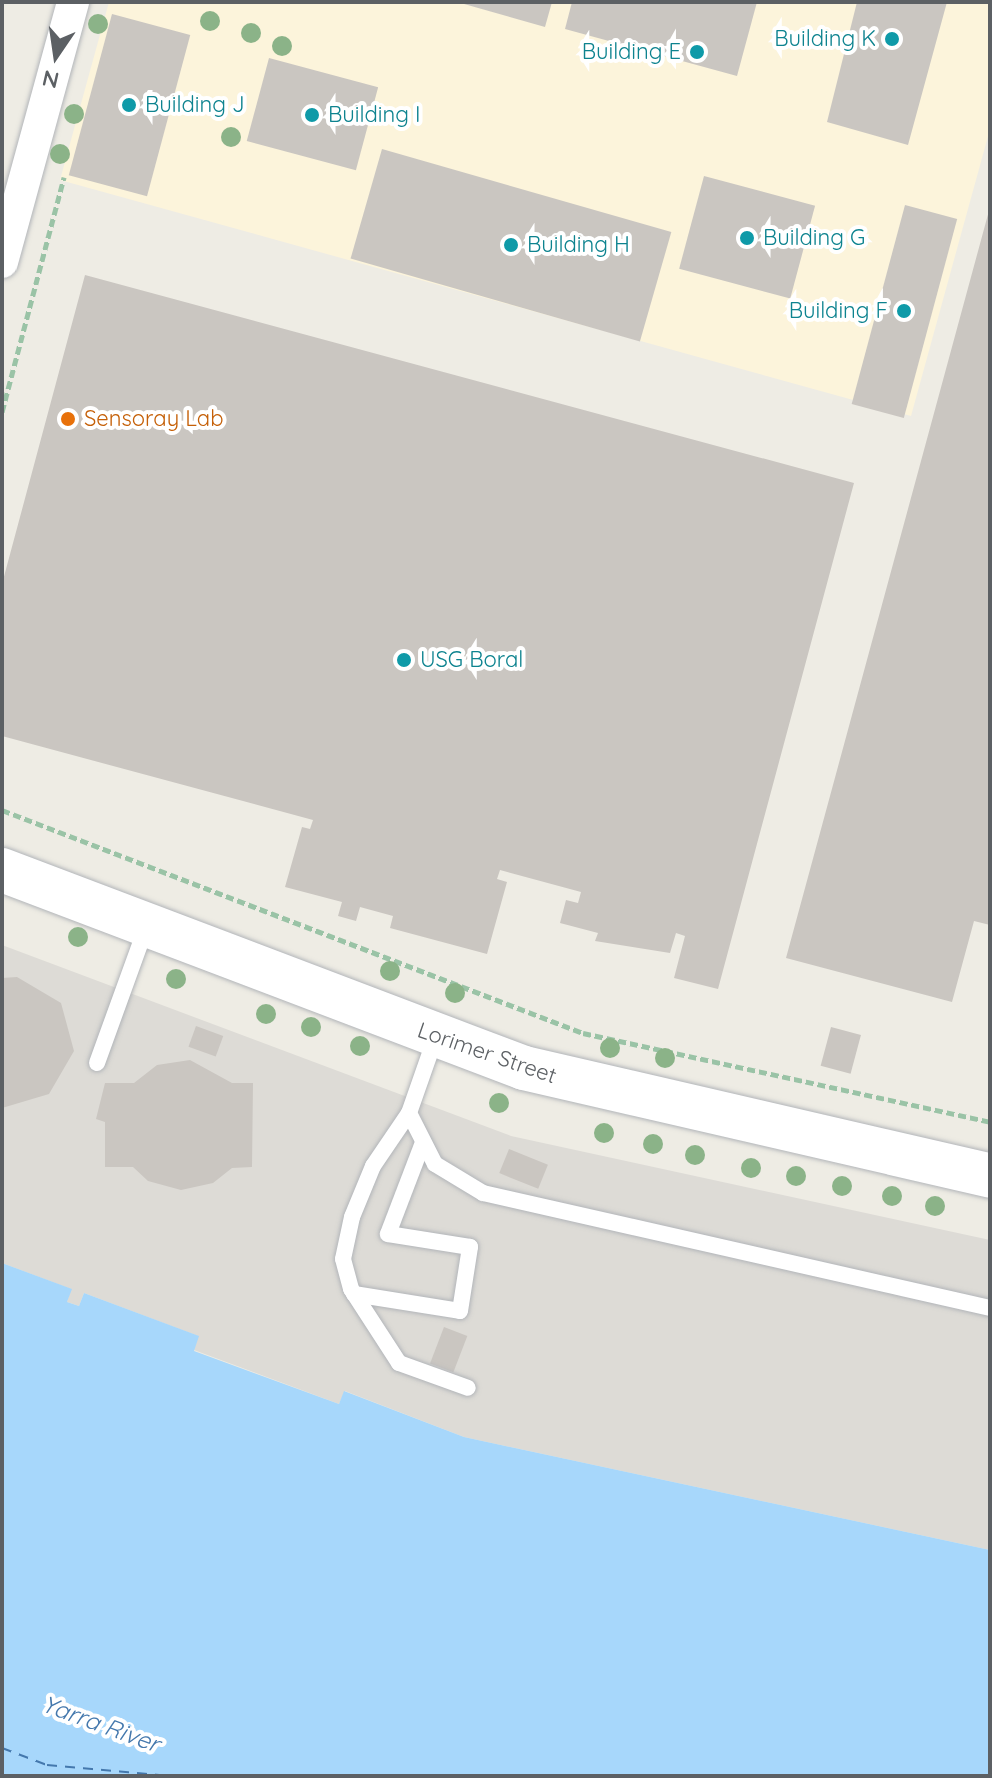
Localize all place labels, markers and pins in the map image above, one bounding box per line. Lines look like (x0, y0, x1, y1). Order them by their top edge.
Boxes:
place label: Building K (774, 26, 876, 52)
marker: Building K (883, 30, 901, 48)
place label: Building E (582, 39, 681, 65)
marker: Building E (688, 43, 706, 61)
place label: Building J (145, 92, 244, 118)
marker: Building J (120, 96, 138, 114)
place label: Building I (328, 102, 420, 128)
marker: Building I (303, 106, 321, 124)
place label: Building G (763, 225, 865, 251)
marker: Building G (738, 229, 756, 247)
place label: Building H (527, 232, 630, 258)
marker: Building H (502, 236, 520, 254)
place label: Building F (789, 298, 888, 324)
marker: Building F (895, 302, 913, 320)
place label: Sensoray Lab (84, 406, 224, 432)
marker: Sensoray Lab (59, 410, 77, 428)
place label: USG Boral (420, 647, 523, 673)
marker: USG Boral (395, 651, 413, 669)

